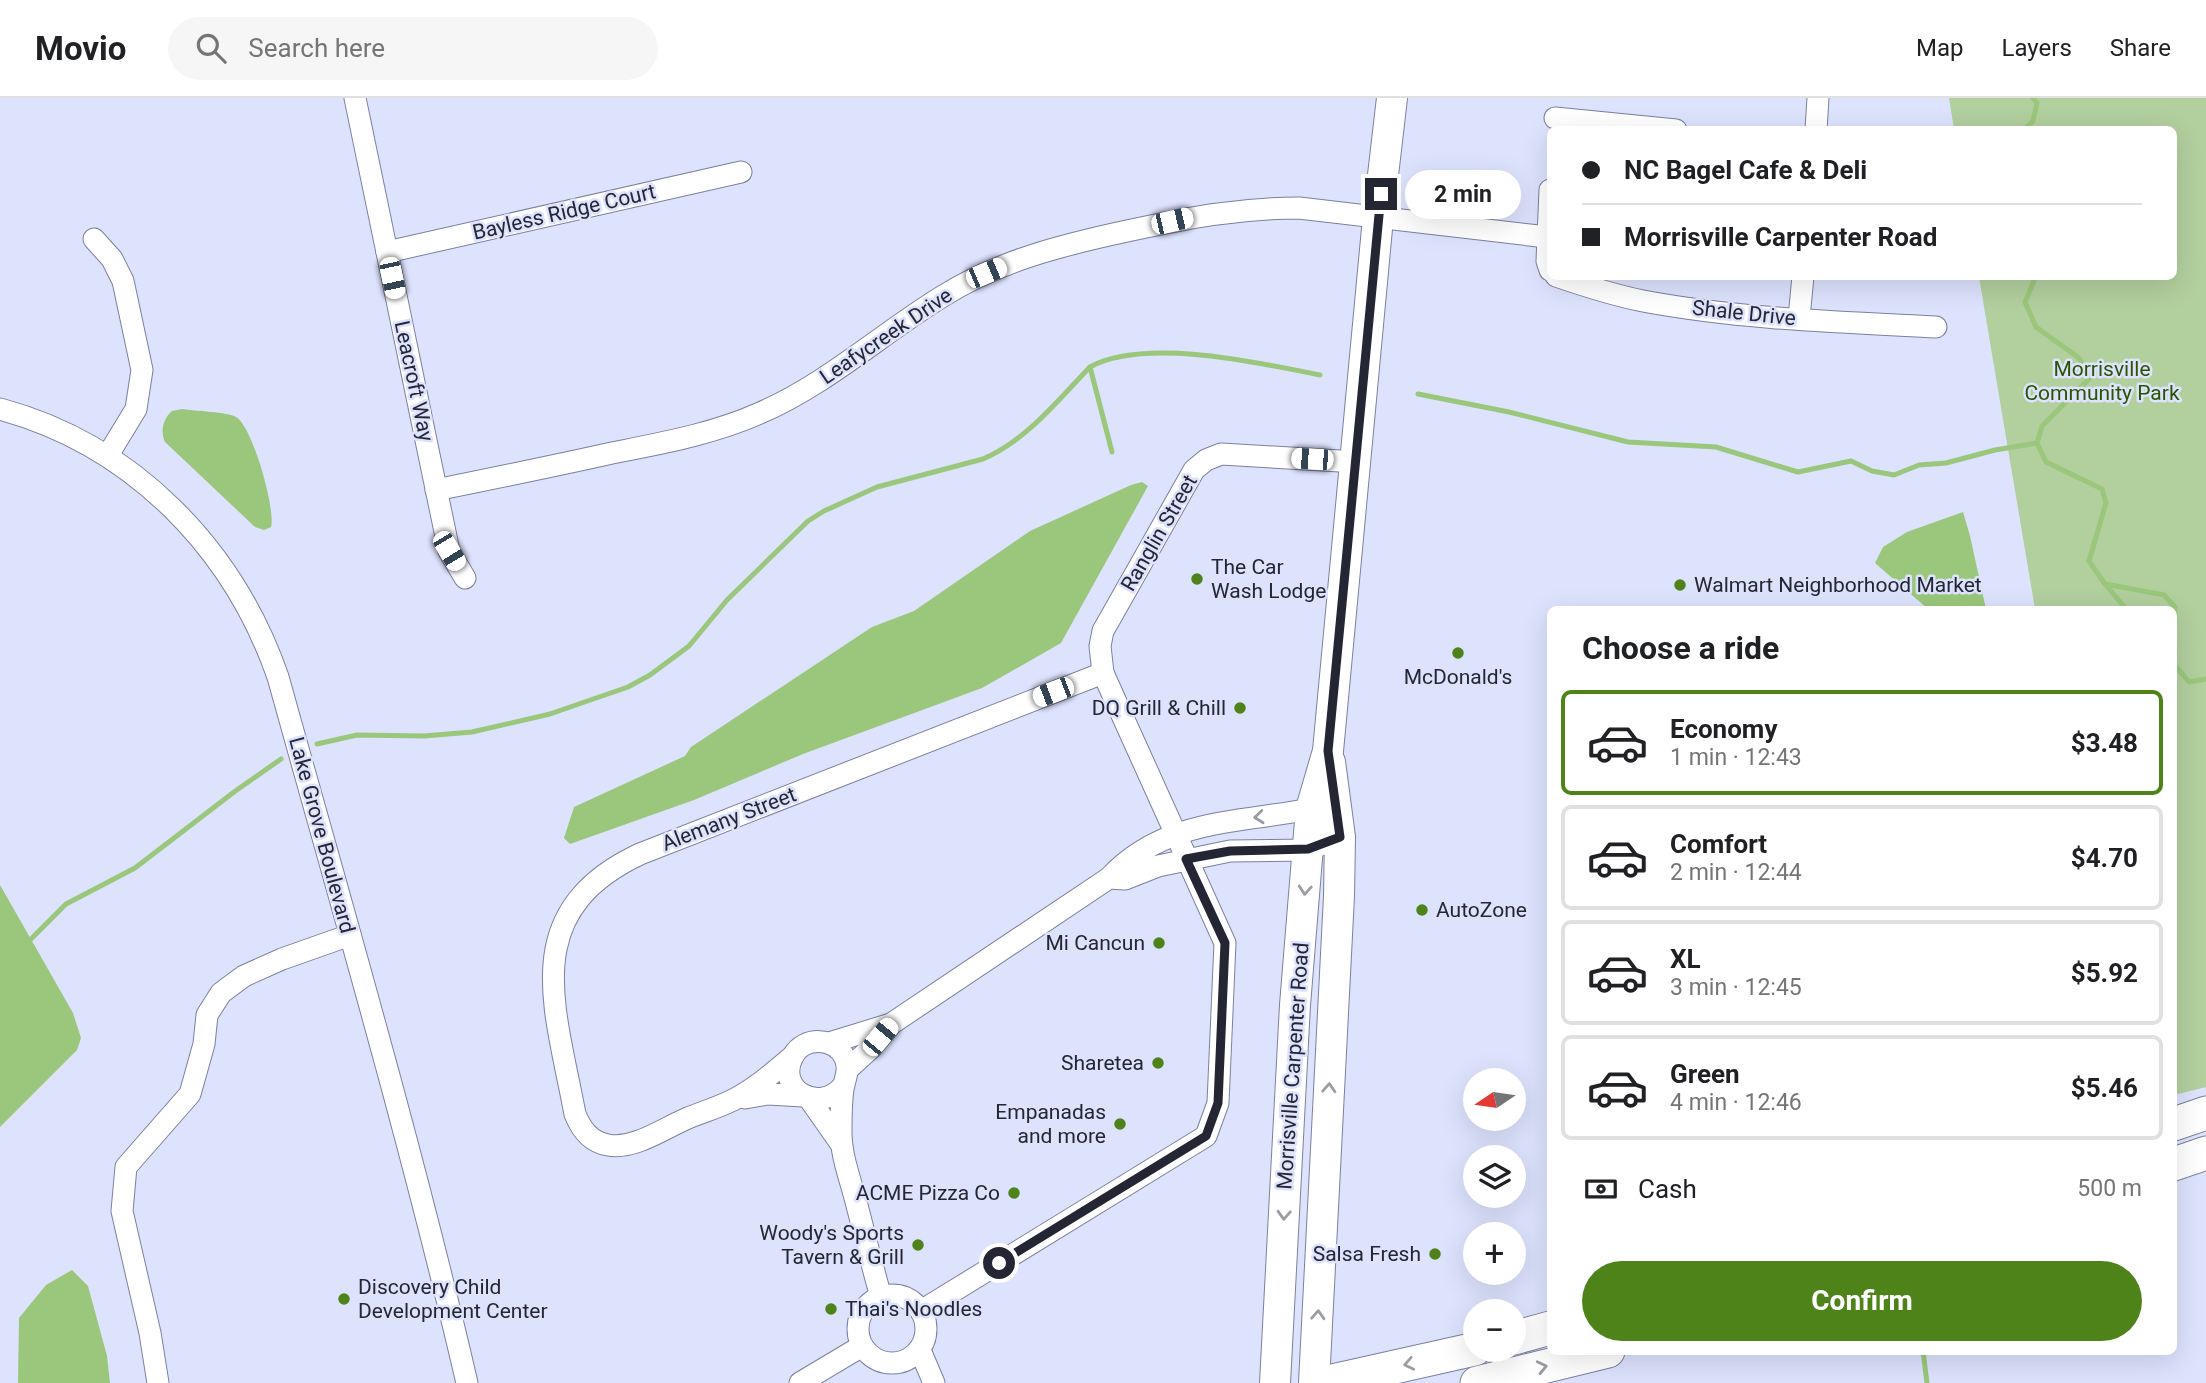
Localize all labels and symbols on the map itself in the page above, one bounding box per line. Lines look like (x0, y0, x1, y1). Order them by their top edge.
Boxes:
callout: 2 min (1406, 170, 1521, 218)
route end (1365, 178, 1397, 210)
street label: Bayless Ridge Court (470, 179, 658, 245)
car (1150, 206, 1195, 236)
car (378, 255, 407, 301)
car (963, 255, 1010, 291)
street label: Leafycreek Drive (815, 283, 957, 389)
street label: Shale Drive (1691, 296, 1797, 330)
street label: Leacroft Way (390, 319, 438, 444)
park label: Morrisville Community Park (2024, 357, 2180, 405)
car (1291, 447, 1334, 471)
street label: Ranglin Street (1116, 471, 1202, 595)
car (430, 528, 469, 574)
place label: The Car Wash Lodge (1211, 555, 1326, 603)
marker: The Car Wash Lodge (1189, 571, 1205, 587)
place label: Walmart Neighborhood Market (1694, 573, 1982, 597)
marker: Walmart Neighborhood Market (1672, 577, 1688, 593)
marker: McDonald's (1450, 645, 1466, 661)
place label: McDonald's (1404, 665, 1512, 689)
car (1030, 675, 1077, 709)
place label: DQ Grill & Chill (1092, 696, 1226, 720)
marker: DQ Grill & Chill (1232, 700, 1248, 716)
street label: Lake Grove Boulevard (284, 734, 360, 936)
street label: Alemany Street (658, 782, 800, 856)
one-way arrow (1253, 809, 1265, 824)
one-way arrow (1298, 885, 1313, 896)
place label: AutoZone (1436, 898, 1527, 922)
marker: AutoZone (1414, 902, 1430, 918)
place label: Mi Cancun (1045, 931, 1145, 955)
marker: Mi Cancun (1151, 935, 1167, 951)
street label: Morrisville Carpenter Road (1272, 942, 1314, 1190)
car (859, 1014, 902, 1060)
place label: Sharetea (1061, 1051, 1144, 1075)
marker: Sharetea (1150, 1055, 1166, 1071)
north arrow (1463, 1068, 1526, 1130)
one-way arrow (1321, 1082, 1336, 1093)
place label: Empanadas and more (995, 1100, 1106, 1148)
marker: Empanadas and more (1112, 1116, 1128, 1132)
place label: ACME Pizza Co (856, 1181, 1000, 1205)
marker: ACME Pizza Co (1006, 1185, 1022, 1201)
one-way arrow (1277, 1210, 1292, 1221)
place label: Woody's Sports Tavern & Grill (759, 1221, 904, 1269)
marker: Woody's Sports Tavern & Grill (910, 1237, 926, 1253)
place label: Salsa Fresh (1313, 1242, 1421, 1266)
marker: Salsa Fresh (1427, 1246, 1443, 1262)
route start (983, 1247, 1015, 1279)
place label: Discovery Child Development Center (358, 1275, 548, 1323)
marker: Discovery Child Development Center (336, 1291, 352, 1307)
place label: Thai's Noodles (845, 1297, 982, 1321)
marker: Thai's Noodles (823, 1301, 839, 1317)
one-way arrow (1310, 1309, 1325, 1320)
one-way arrow (1403, 1356, 1415, 1371)
one-way arrow (1536, 1361, 1548, 1375)

